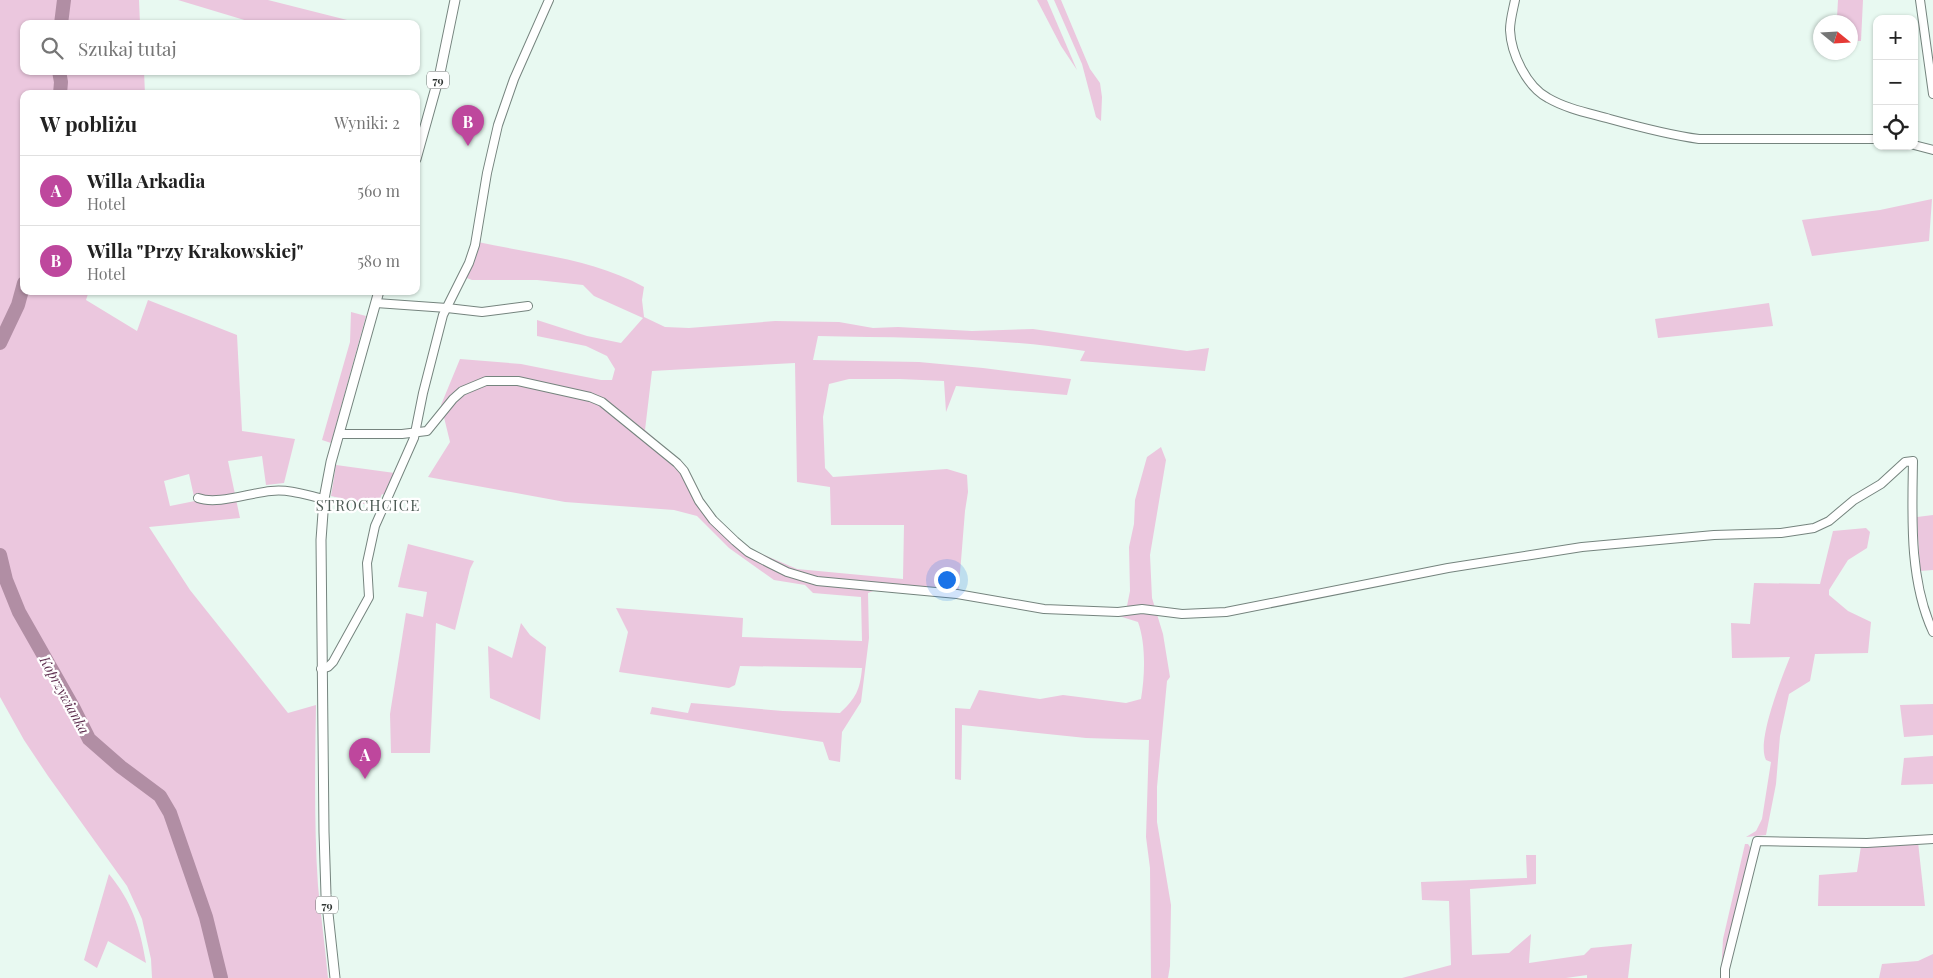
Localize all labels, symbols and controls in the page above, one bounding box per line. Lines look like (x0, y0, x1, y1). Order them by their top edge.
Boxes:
north arrow (1813, 15, 1858, 60)
map controls (1873, 15, 1918, 150)
button: + (1873, 15, 1918, 60)
search box (20, 20, 420, 75)
icon: search (38, 34, 66, 62)
text: Szukaj tutaj (78, 35, 177, 61)
button: − (1873, 60, 1918, 105)
road number: 79 (427, 72, 449, 88)
pin: B (452, 105, 484, 146)
button: locate (1873, 105, 1918, 150)
text: W pobliżu (40, 109, 137, 137)
text: Wyniki: 2 (334, 112, 400, 133)
text: Willa Arkadia (87, 167, 205, 193)
text: A (51, 180, 61, 201)
text: 560 m (357, 180, 400, 201)
text: Hotel (87, 193, 126, 214)
text: Willa "Przy Krakowskiej" (87, 237, 303, 263)
text: B (51, 250, 61, 271)
text: 580 m (357, 250, 400, 271)
text: Hotel (87, 263, 126, 284)
district label: STROCHCICE (316, 495, 420, 515)
your location (934, 567, 960, 593)
water label: Koprzywianka (35, 652, 94, 737)
pin: A (349, 738, 381, 779)
road number: 79 (316, 896, 338, 914)

